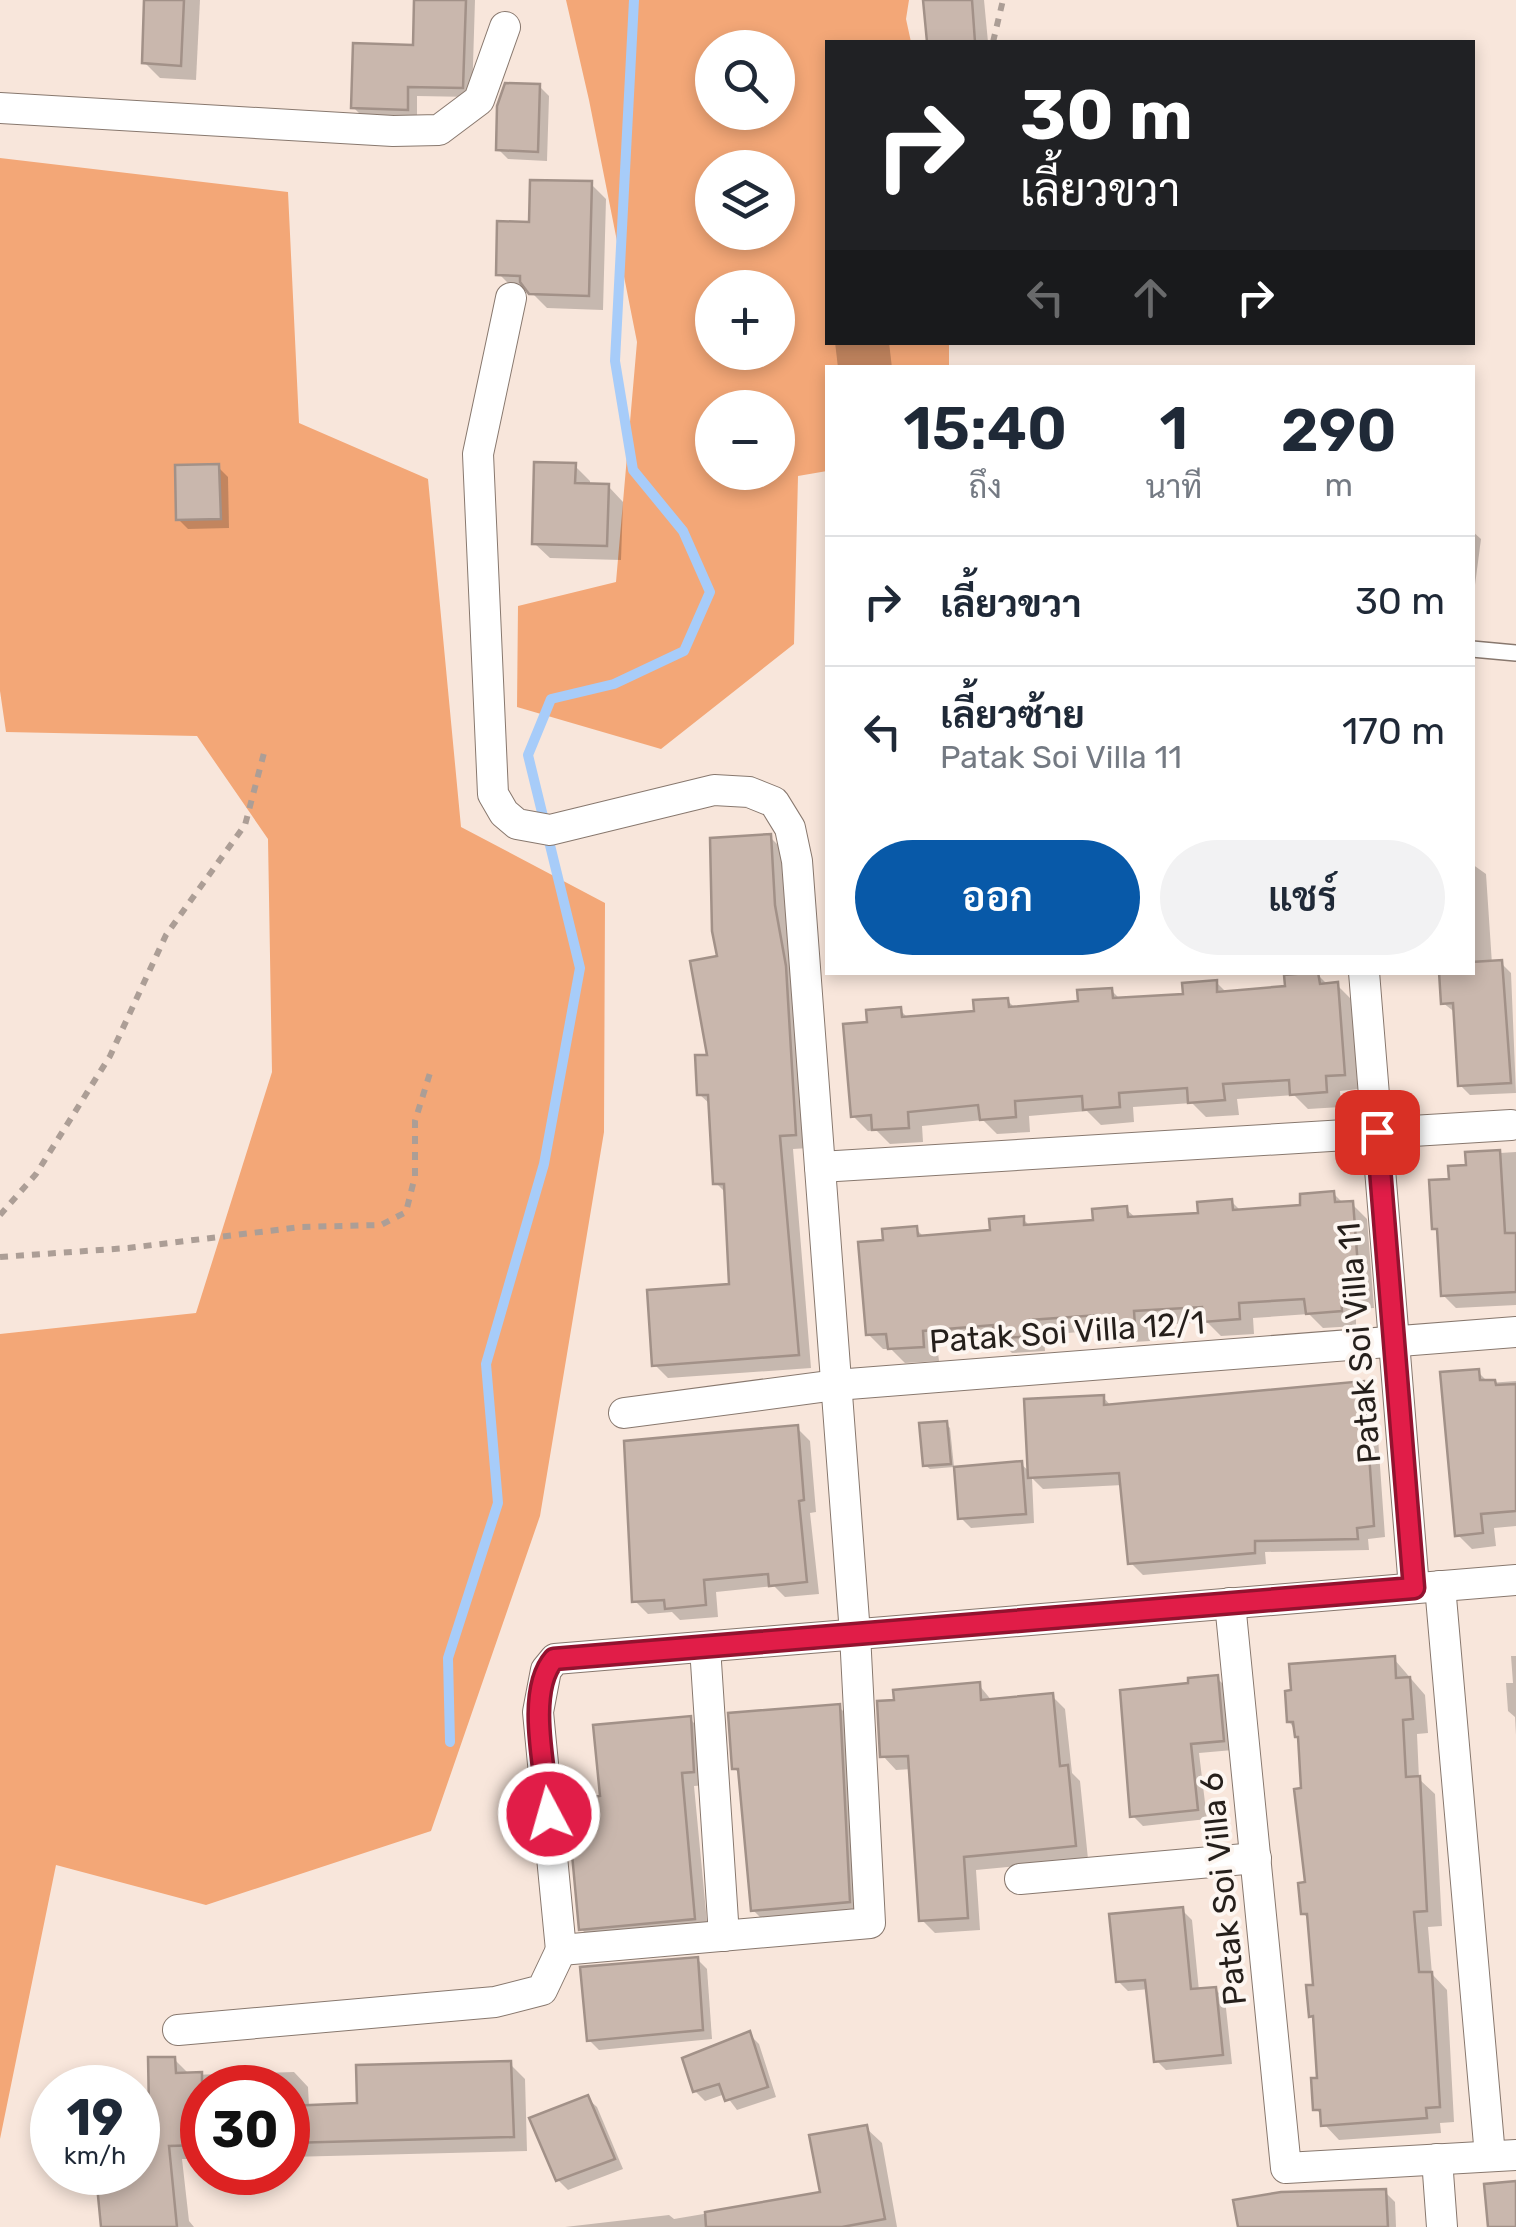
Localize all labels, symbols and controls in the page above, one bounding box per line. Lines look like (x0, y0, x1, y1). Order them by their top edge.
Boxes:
map controls (695, 30, 795, 490)
button: search (695, 30, 795, 130)
text: 30 m (1020, 74, 1193, 157)
icon: right (855, 80, 985, 210)
button: layers (695, 150, 795, 250)
text: เลี้ยวขวา (1020, 164, 1180, 217)
button: + (695, 270, 795, 370)
icon: left (1018, 270, 1073, 325)
icon: ahead (1123, 270, 1178, 325)
icon: right (1228, 270, 1283, 325)
button: − (695, 390, 795, 490)
text: 15:40 (903, 393, 1067, 464)
text: 1 (1160, 393, 1188, 464)
text: 290 (1281, 395, 1397, 466)
text: m (1324, 466, 1353, 504)
text: ถึง (969, 468, 1002, 506)
text: นาที (1145, 468, 1202, 506)
icon: right (855, 574, 910, 629)
text: 30 m (1355, 578, 1445, 624)
text: เลี้ยวขวา (940, 581, 1082, 627)
text: เลี้ยวซ้าย (940, 692, 1085, 738)
icon: left (855, 704, 910, 759)
text: 170 m (1342, 708, 1445, 754)
text: Patak Soi Villa 11 (940, 738, 1182, 776)
button: ออก (855, 840, 1140, 955)
button: แชร์ (1160, 840, 1445, 955)
pin (1335, 1090, 1420, 1175)
icon: arrive (1350, 1105, 1405, 1160)
street label: Patak Soi Villa 11 (1330, 1221, 1388, 1465)
street label: Patak Soi Villa 12/1 (928, 1303, 1206, 1361)
position arrow (497, 1762, 601, 1866)
street label: Patak Soi Villa 6 (1192, 1771, 1254, 2007)
speed limit sign: 30 (180, 2065, 310, 2195)
text: 19 (67, 2088, 123, 2148)
text: km/h (64, 2141, 126, 2170)

